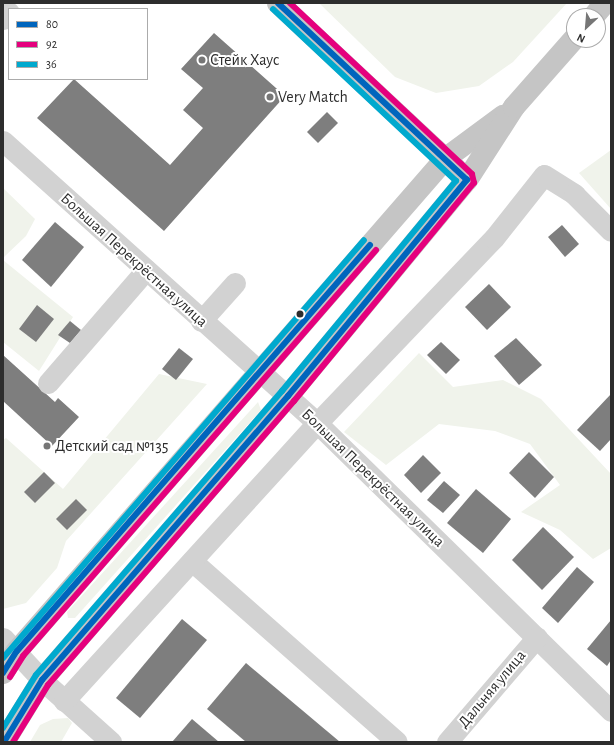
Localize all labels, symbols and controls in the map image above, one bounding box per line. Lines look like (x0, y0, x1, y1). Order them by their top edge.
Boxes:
legend (8, 8, 148, 80)
north arrow (566, 8, 606, 48)
text: 80 (46, 18, 58, 30)
text: N (575, 32, 587, 45)
text: 92 (46, 38, 57, 50)
place label: Стейк Хаус (210, 50, 279, 70)
marker: Стейк Хаус (197, 55, 207, 65)
text: 36 (46, 58, 57, 70)
place label: Very Match (278, 87, 348, 107)
marker: Very Match (265, 92, 275, 102)
street label: Большая Перекрёстная улица (56, 189, 212, 331)
unlabelled marker (295, 309, 305, 319)
street label: Большая Перекрёстная улица (298, 405, 448, 551)
place label: Детский сад №135 (55, 436, 169, 456)
marker: Детский сад №135 (42, 441, 52, 451)
street label: Дальняя улица (454, 646, 530, 732)

